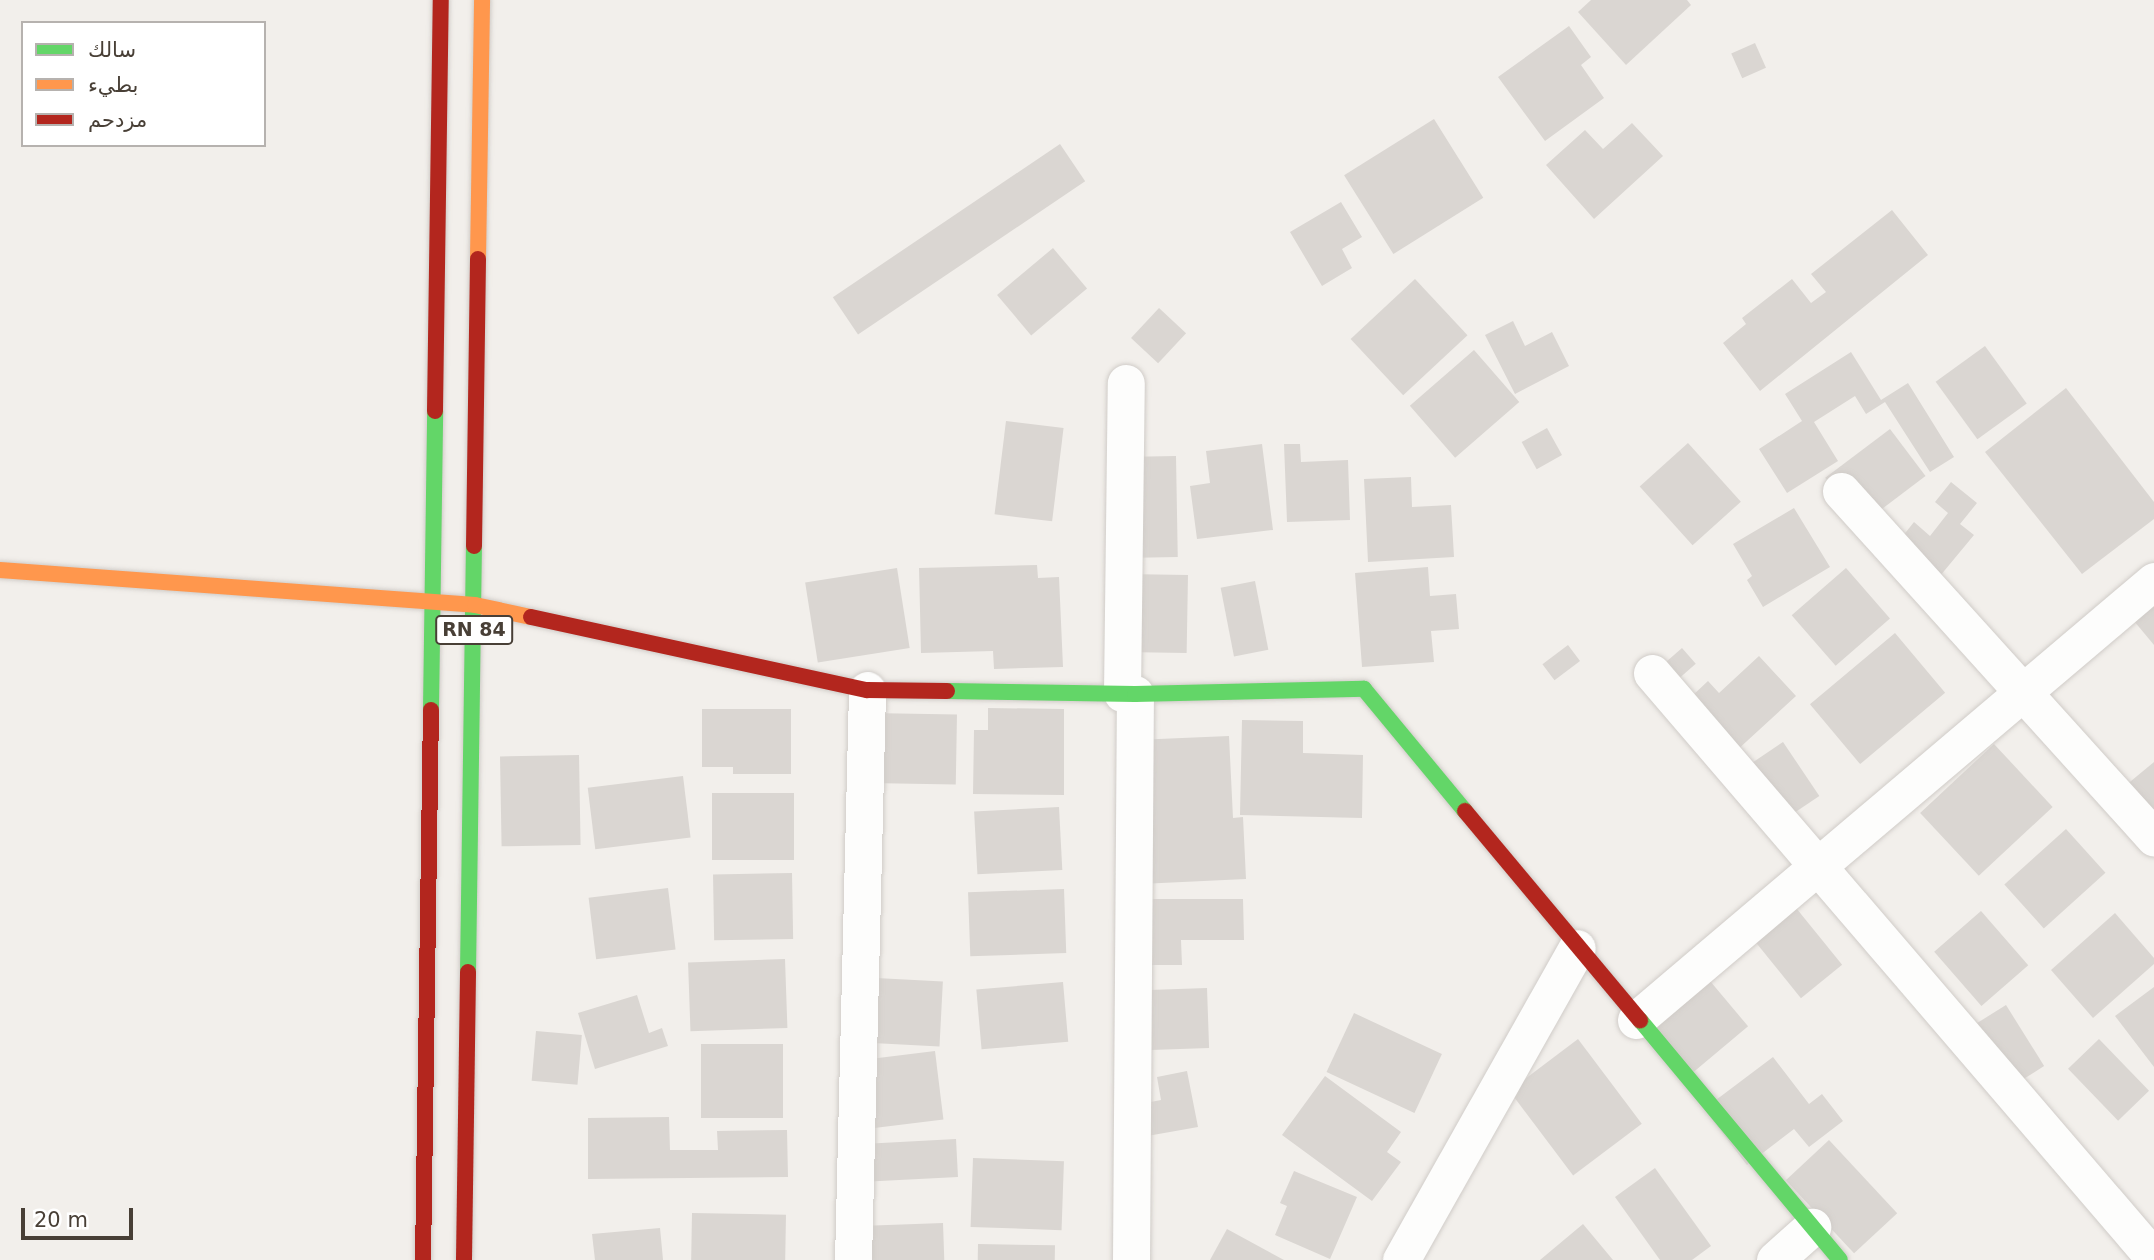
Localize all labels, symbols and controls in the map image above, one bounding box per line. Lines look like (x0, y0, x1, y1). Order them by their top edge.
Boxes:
legend (21, 21, 266, 147)
text: سالك (88, 38, 136, 62)
text: بطيء (88, 73, 138, 97)
text: مزدحم (88, 108, 147, 132)
road number: RN 84 (434, 614, 514, 646)
scale bar (24, 1194, 136, 1238)
text: 20 m (34, 1208, 88, 1232)

